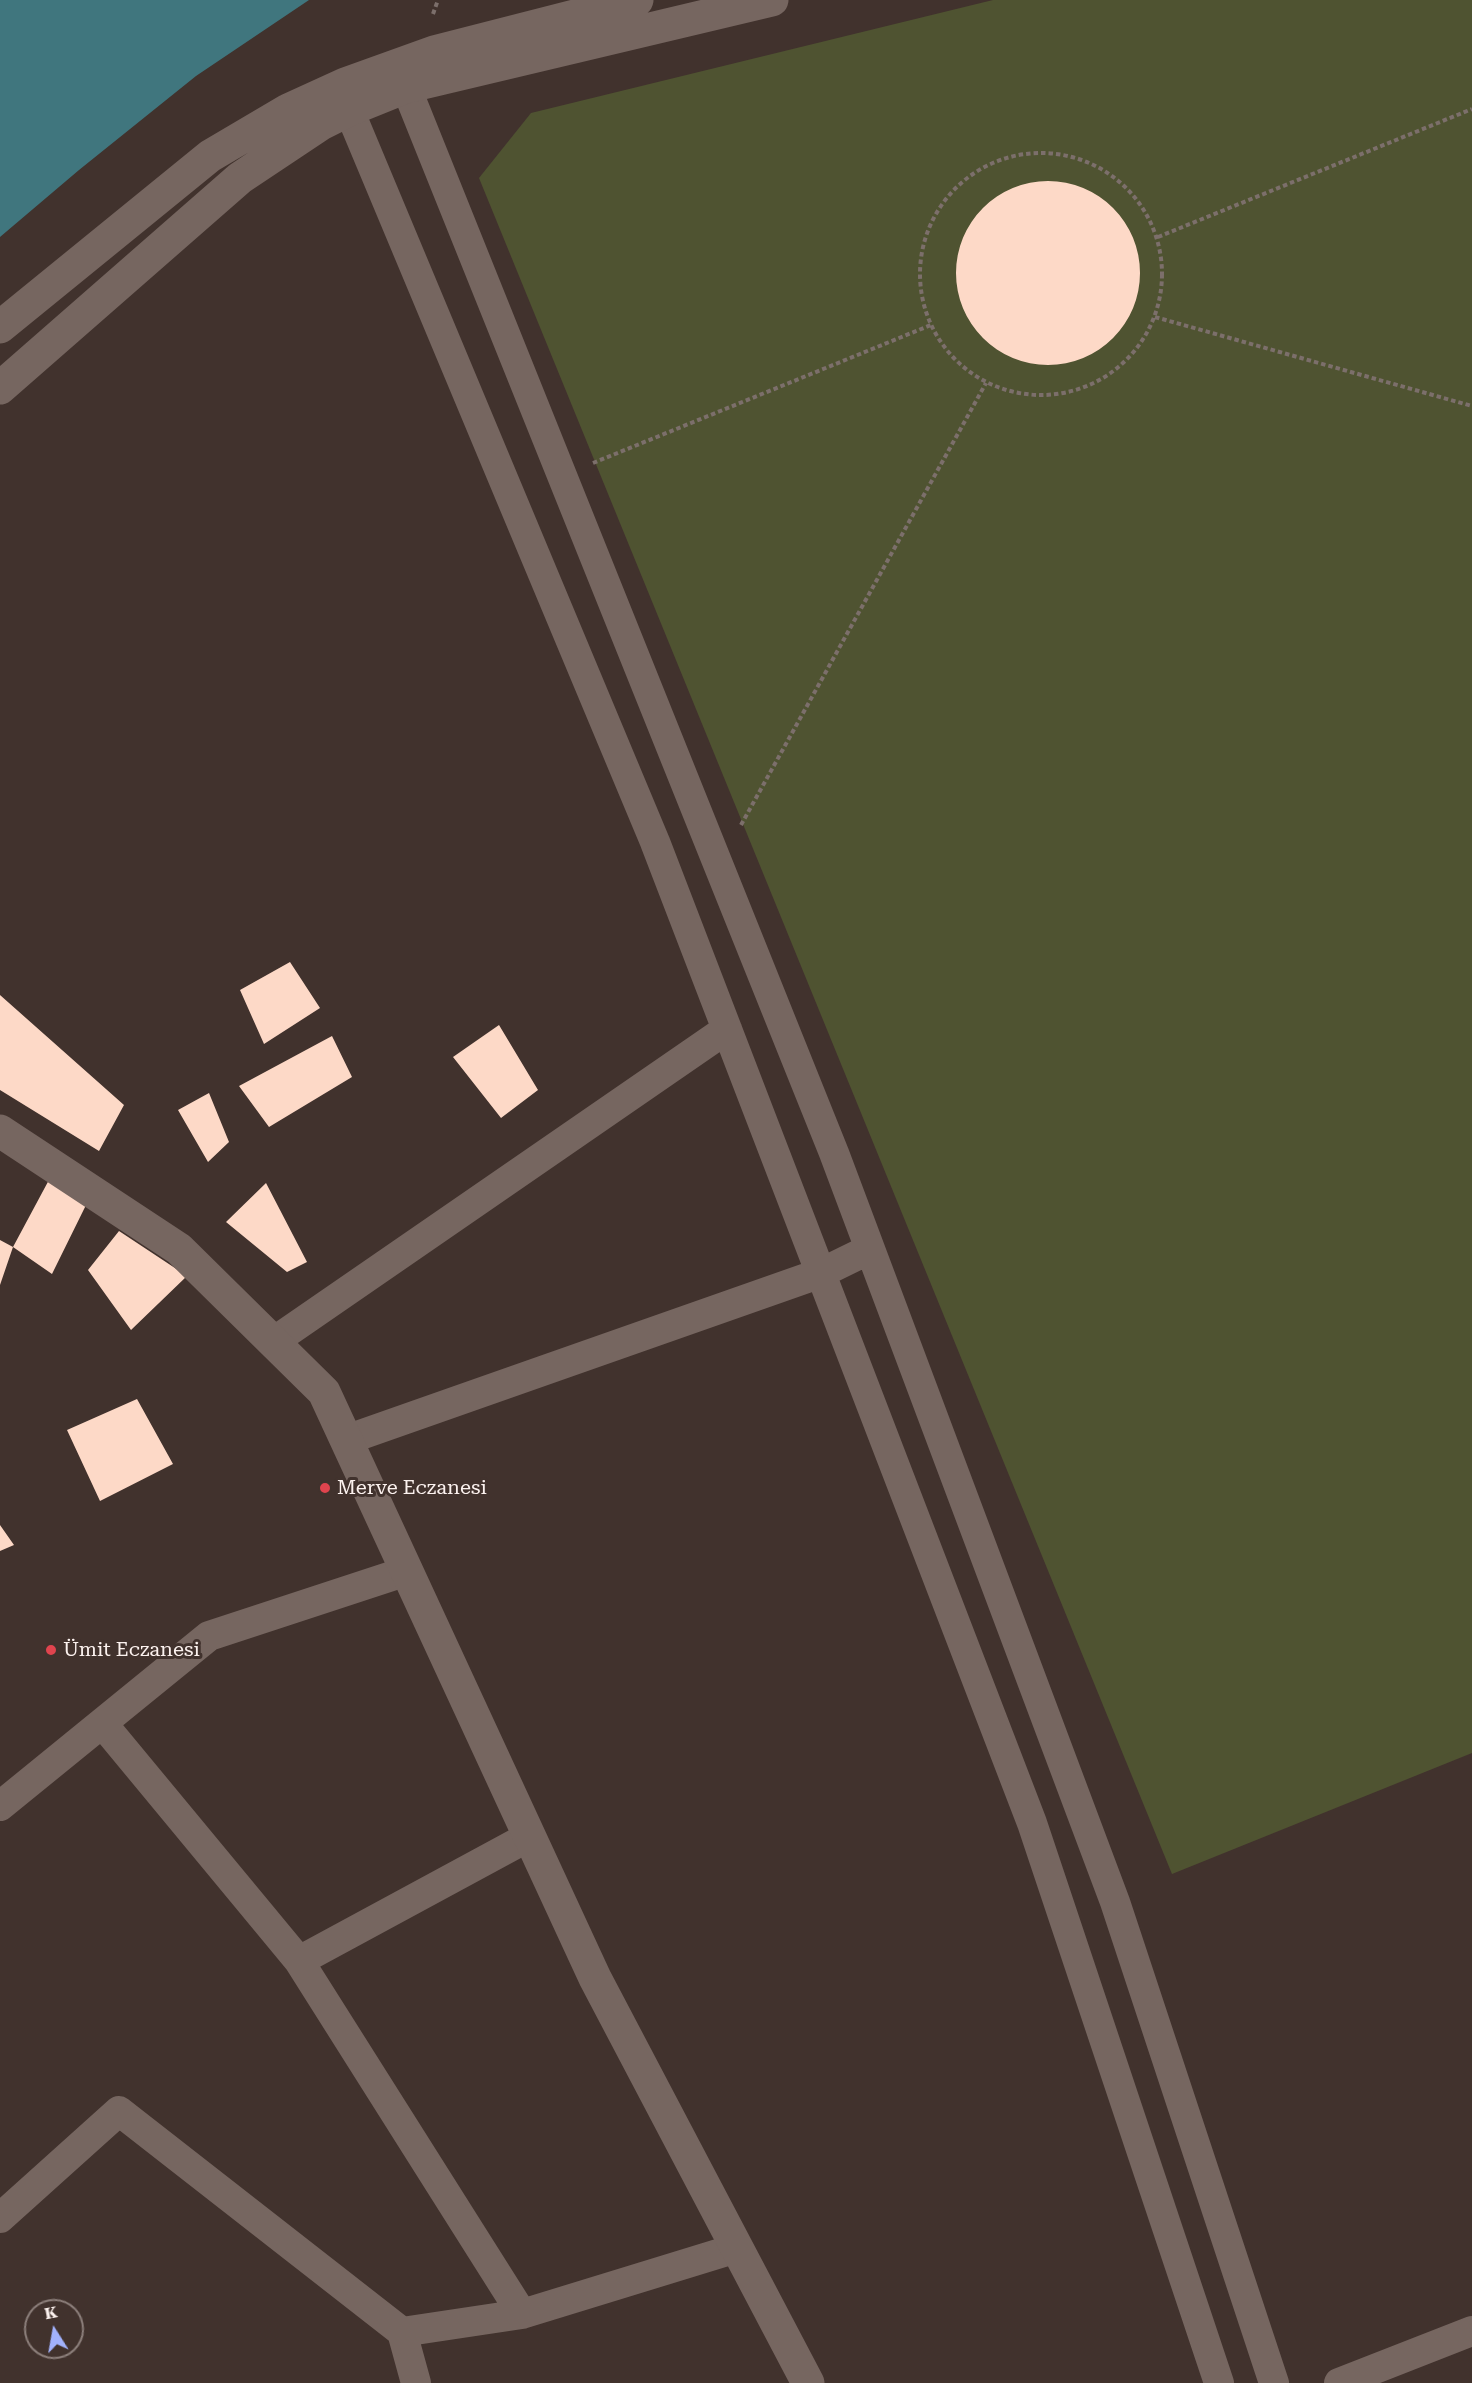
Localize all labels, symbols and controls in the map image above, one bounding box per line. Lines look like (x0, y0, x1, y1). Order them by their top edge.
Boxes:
place label: Merve Eczanesi (337, 1476, 487, 1500)
marker: Merve Eczanesi (318, 1481, 332, 1495)
place label: Ümit Eczanesi (63, 1638, 200, 1662)
marker: Ümit Eczanesi (44, 1643, 58, 1657)
north arrow (24, 2299, 84, 2359)
text: K (43, 2302, 59, 2323)

